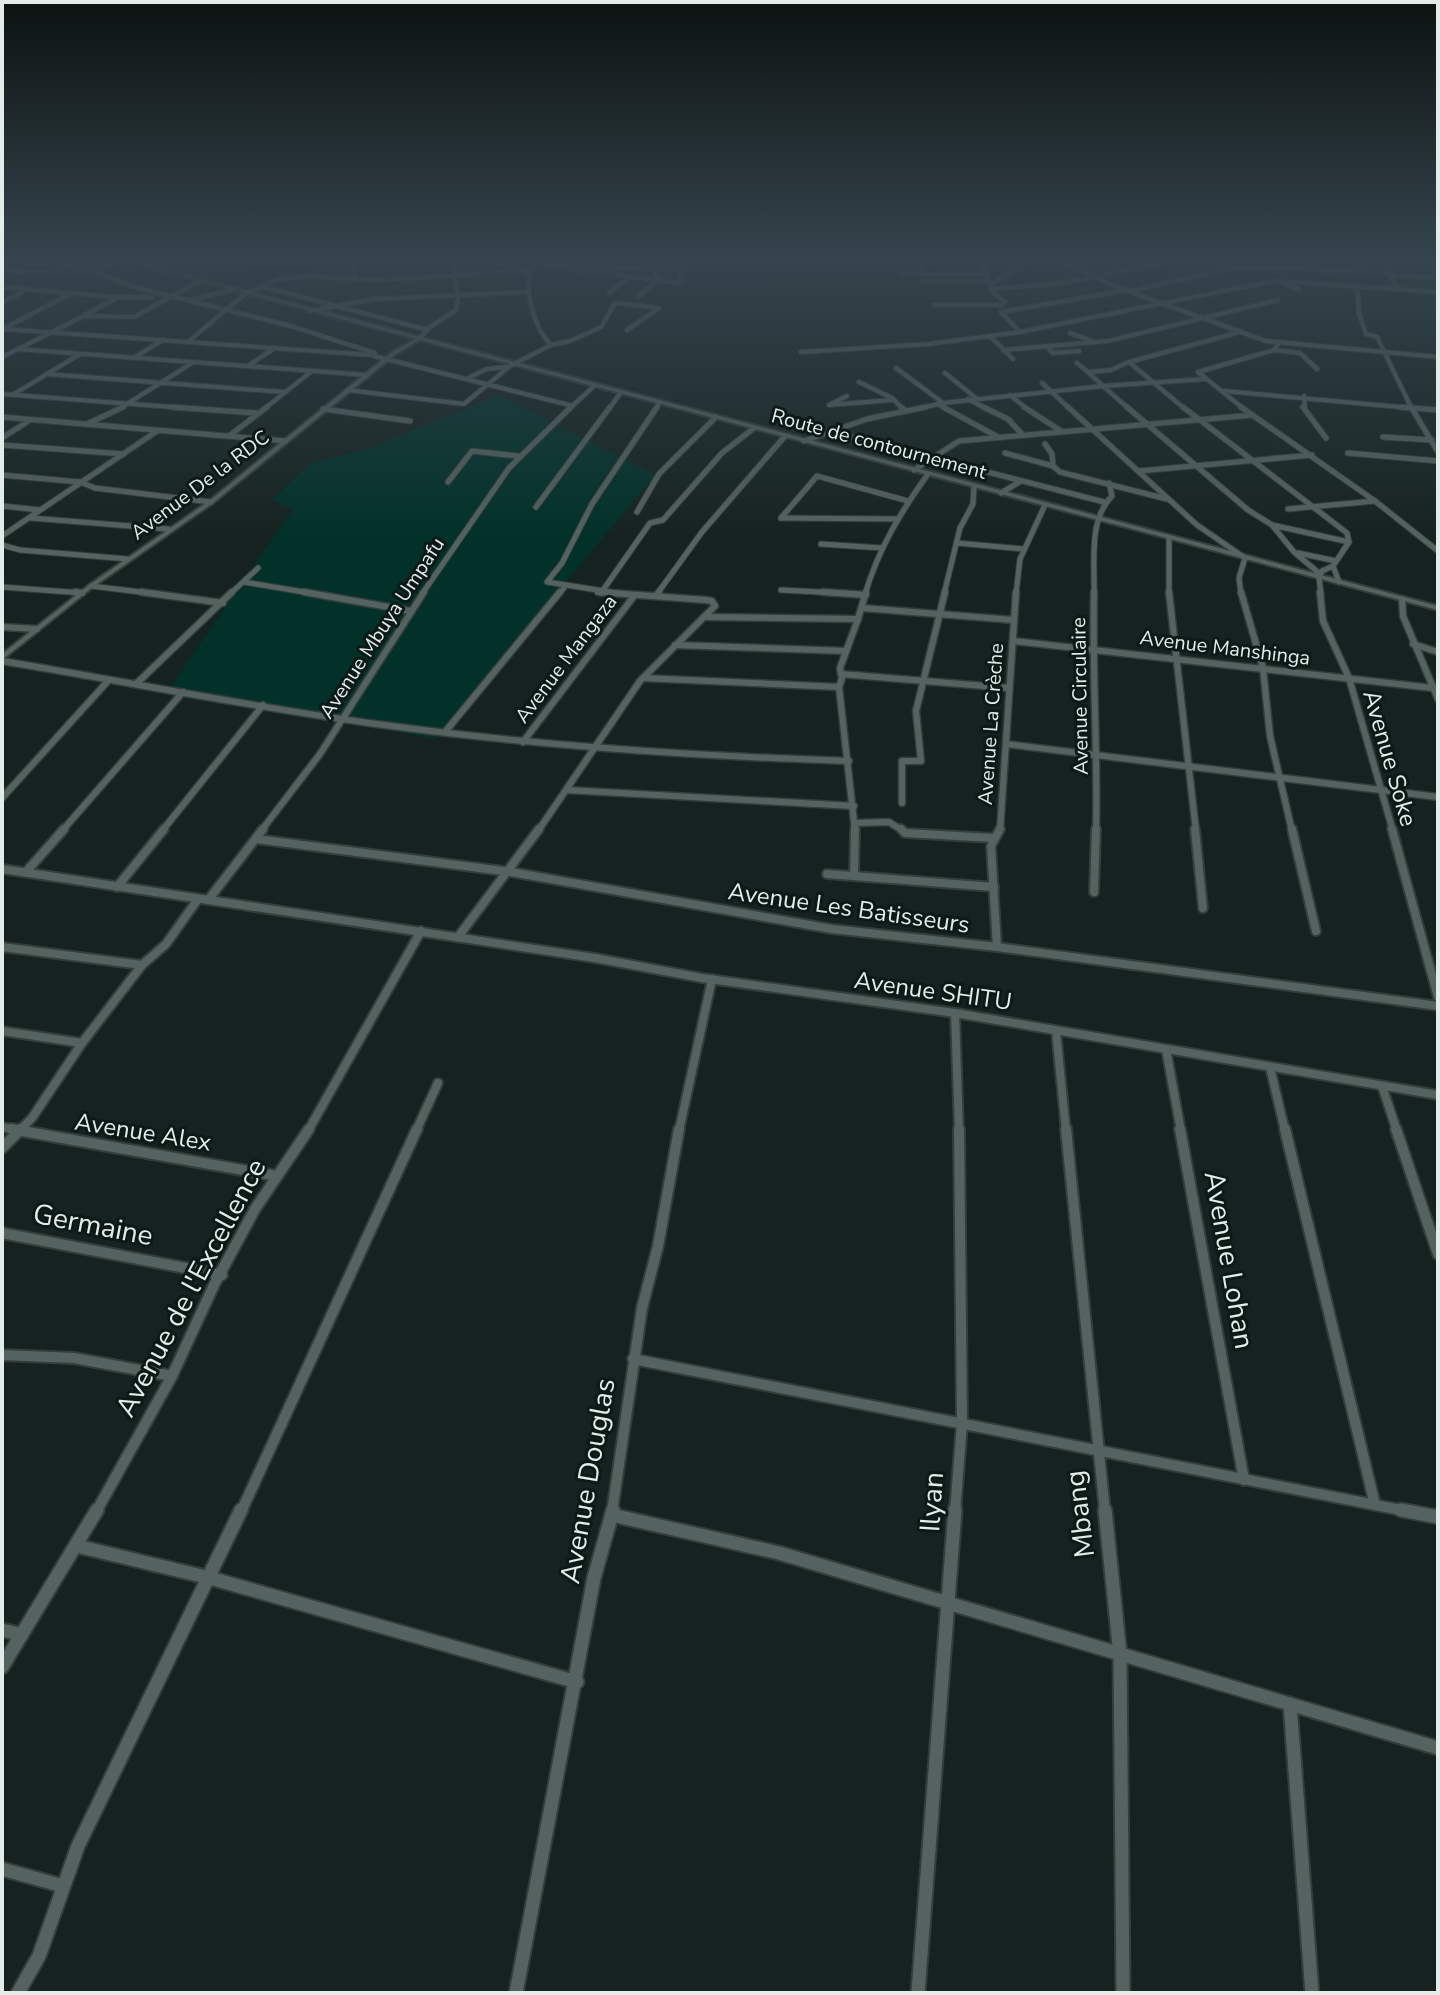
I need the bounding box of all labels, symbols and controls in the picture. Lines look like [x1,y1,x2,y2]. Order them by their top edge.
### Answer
street label: Route de contournement [768,402,991,486]
street label: Avenue De la RDC [125,424,275,546]
street label: Avenue Mbuya Umpafu [313,532,451,724]
street label: Avenue Mangaza [509,589,623,729]
street label: Avenue Circulaire [1065,617,1095,775]
street label: Avenue Manshinga [1138,624,1312,672]
street label: Avenue La Crèche [972,642,1010,806]
street label: Avenue Soke [1355,686,1425,830]
street label: Avenue Les Batisseurs [726,875,972,941]
street label: Avenue SHITU [852,964,1014,1018]
street label: Avenue Alex [73,1105,214,1159]
street label: Avenue de l'Excellence [107,1152,275,1424]
street label: Avenue Lohan [1195,1168,1263,1352]
street label: Germaine [30,1195,156,1255]
street label: Avenue Douglas [551,1376,625,1586]
street label: Mbang [1056,1468,1104,1560]
street label: Ilyan [911,1471,953,1533]

